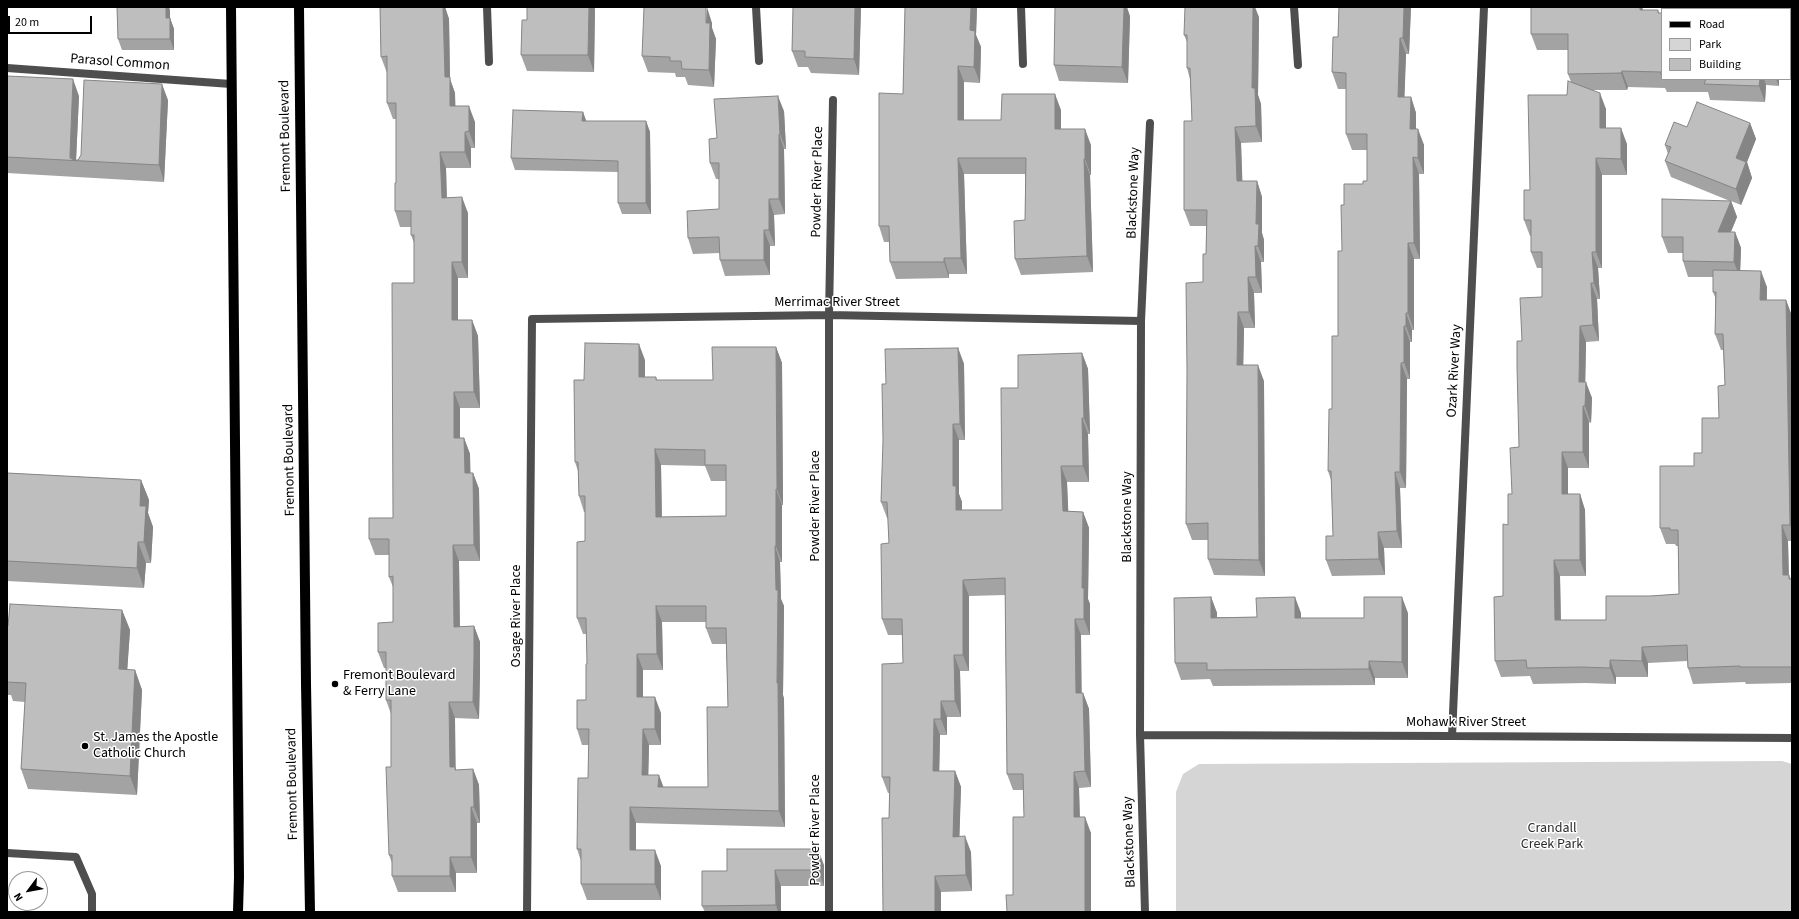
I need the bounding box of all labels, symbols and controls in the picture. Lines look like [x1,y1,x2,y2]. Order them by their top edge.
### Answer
scale bar [10,8,94,34]
legend [1661,8,1791,80]
text: 20 m [15,14,39,31]
text: Road [1699,16,1725,33]
text: Park [1699,36,1721,53]
street label: Parasol Common [70,51,170,75]
text: Building [1699,56,1741,73]
street label: Fremont Boulevard [277,80,295,192]
street label: Powder River Place [809,126,827,238]
street label: Blackstone Way [1124,147,1144,239]
street label: Merrimac River Street [774,295,900,311]
street label: Ozark River Way [1444,324,1466,418]
street label: Fremont Boulevard [281,404,299,516]
street label: Powder River Place [808,450,824,562]
street label: Blackstone Way [1120,471,1136,563]
street label: Osage River Place [509,565,525,667]
place label: Fremont Boulevard & Ferry Lane [343,668,456,700]
marker: Fremont Boulevard & Ferry Lane [330,679,340,689]
street label: Mohawk River Street [1406,715,1526,731]
street label: Fremont Boulevard [284,728,302,840]
place label: St. James the Apostle Catholic Church [93,730,218,762]
marker: St. James the Apostle Catholic Church [80,741,90,751]
street label: Powder River Place [808,774,824,886]
street label: Blackstone Way [1120,796,1140,888]
park label: Crandall Creek Park [1521,821,1583,854]
north arrow [8,871,48,911]
text: N [10,890,27,904]

